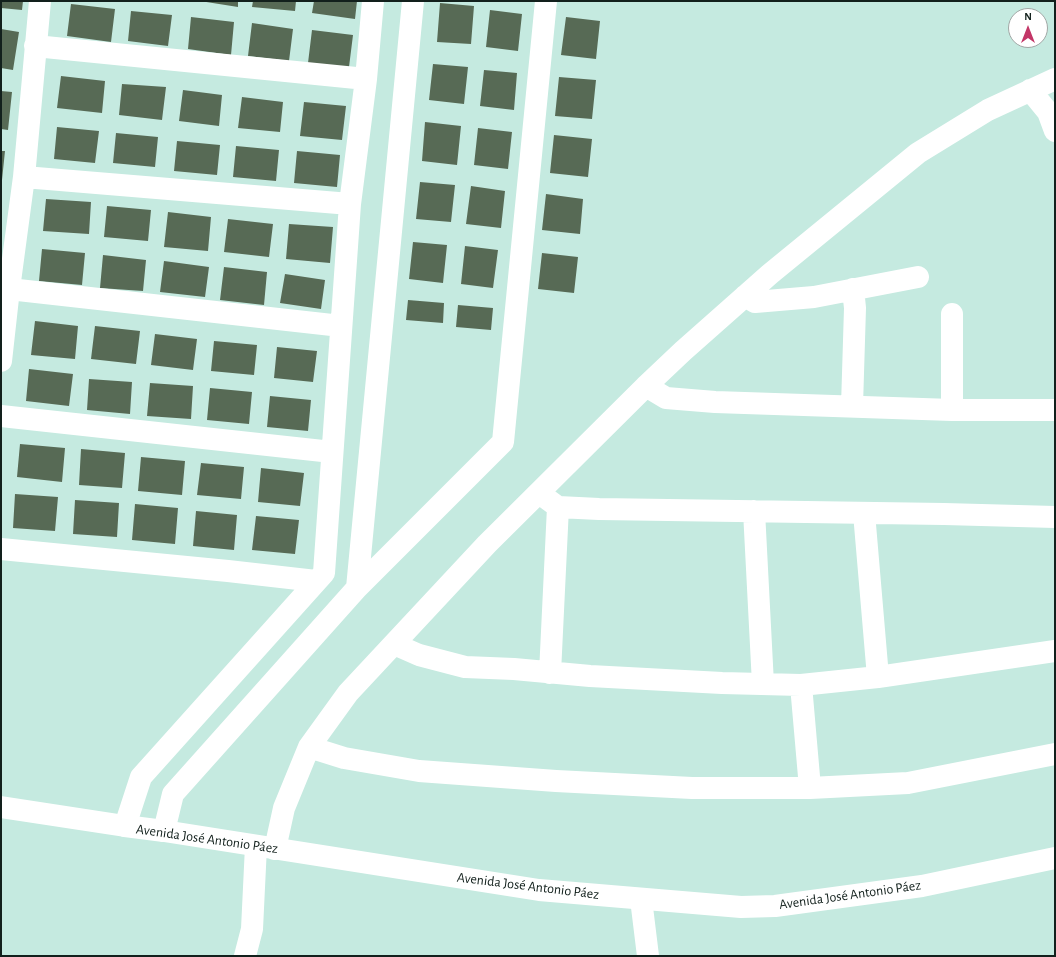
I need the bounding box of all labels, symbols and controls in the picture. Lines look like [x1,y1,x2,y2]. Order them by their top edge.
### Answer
north arrow [1008,8,1048,48]
text: N [1024,11,1032,22]
street label: Avenida José Antonio Páez [135,821,279,857]
street label: Avenida José Antonio Páez [456,869,600,903]
street label: Avenida José Antonio Páez [778,877,922,913]

